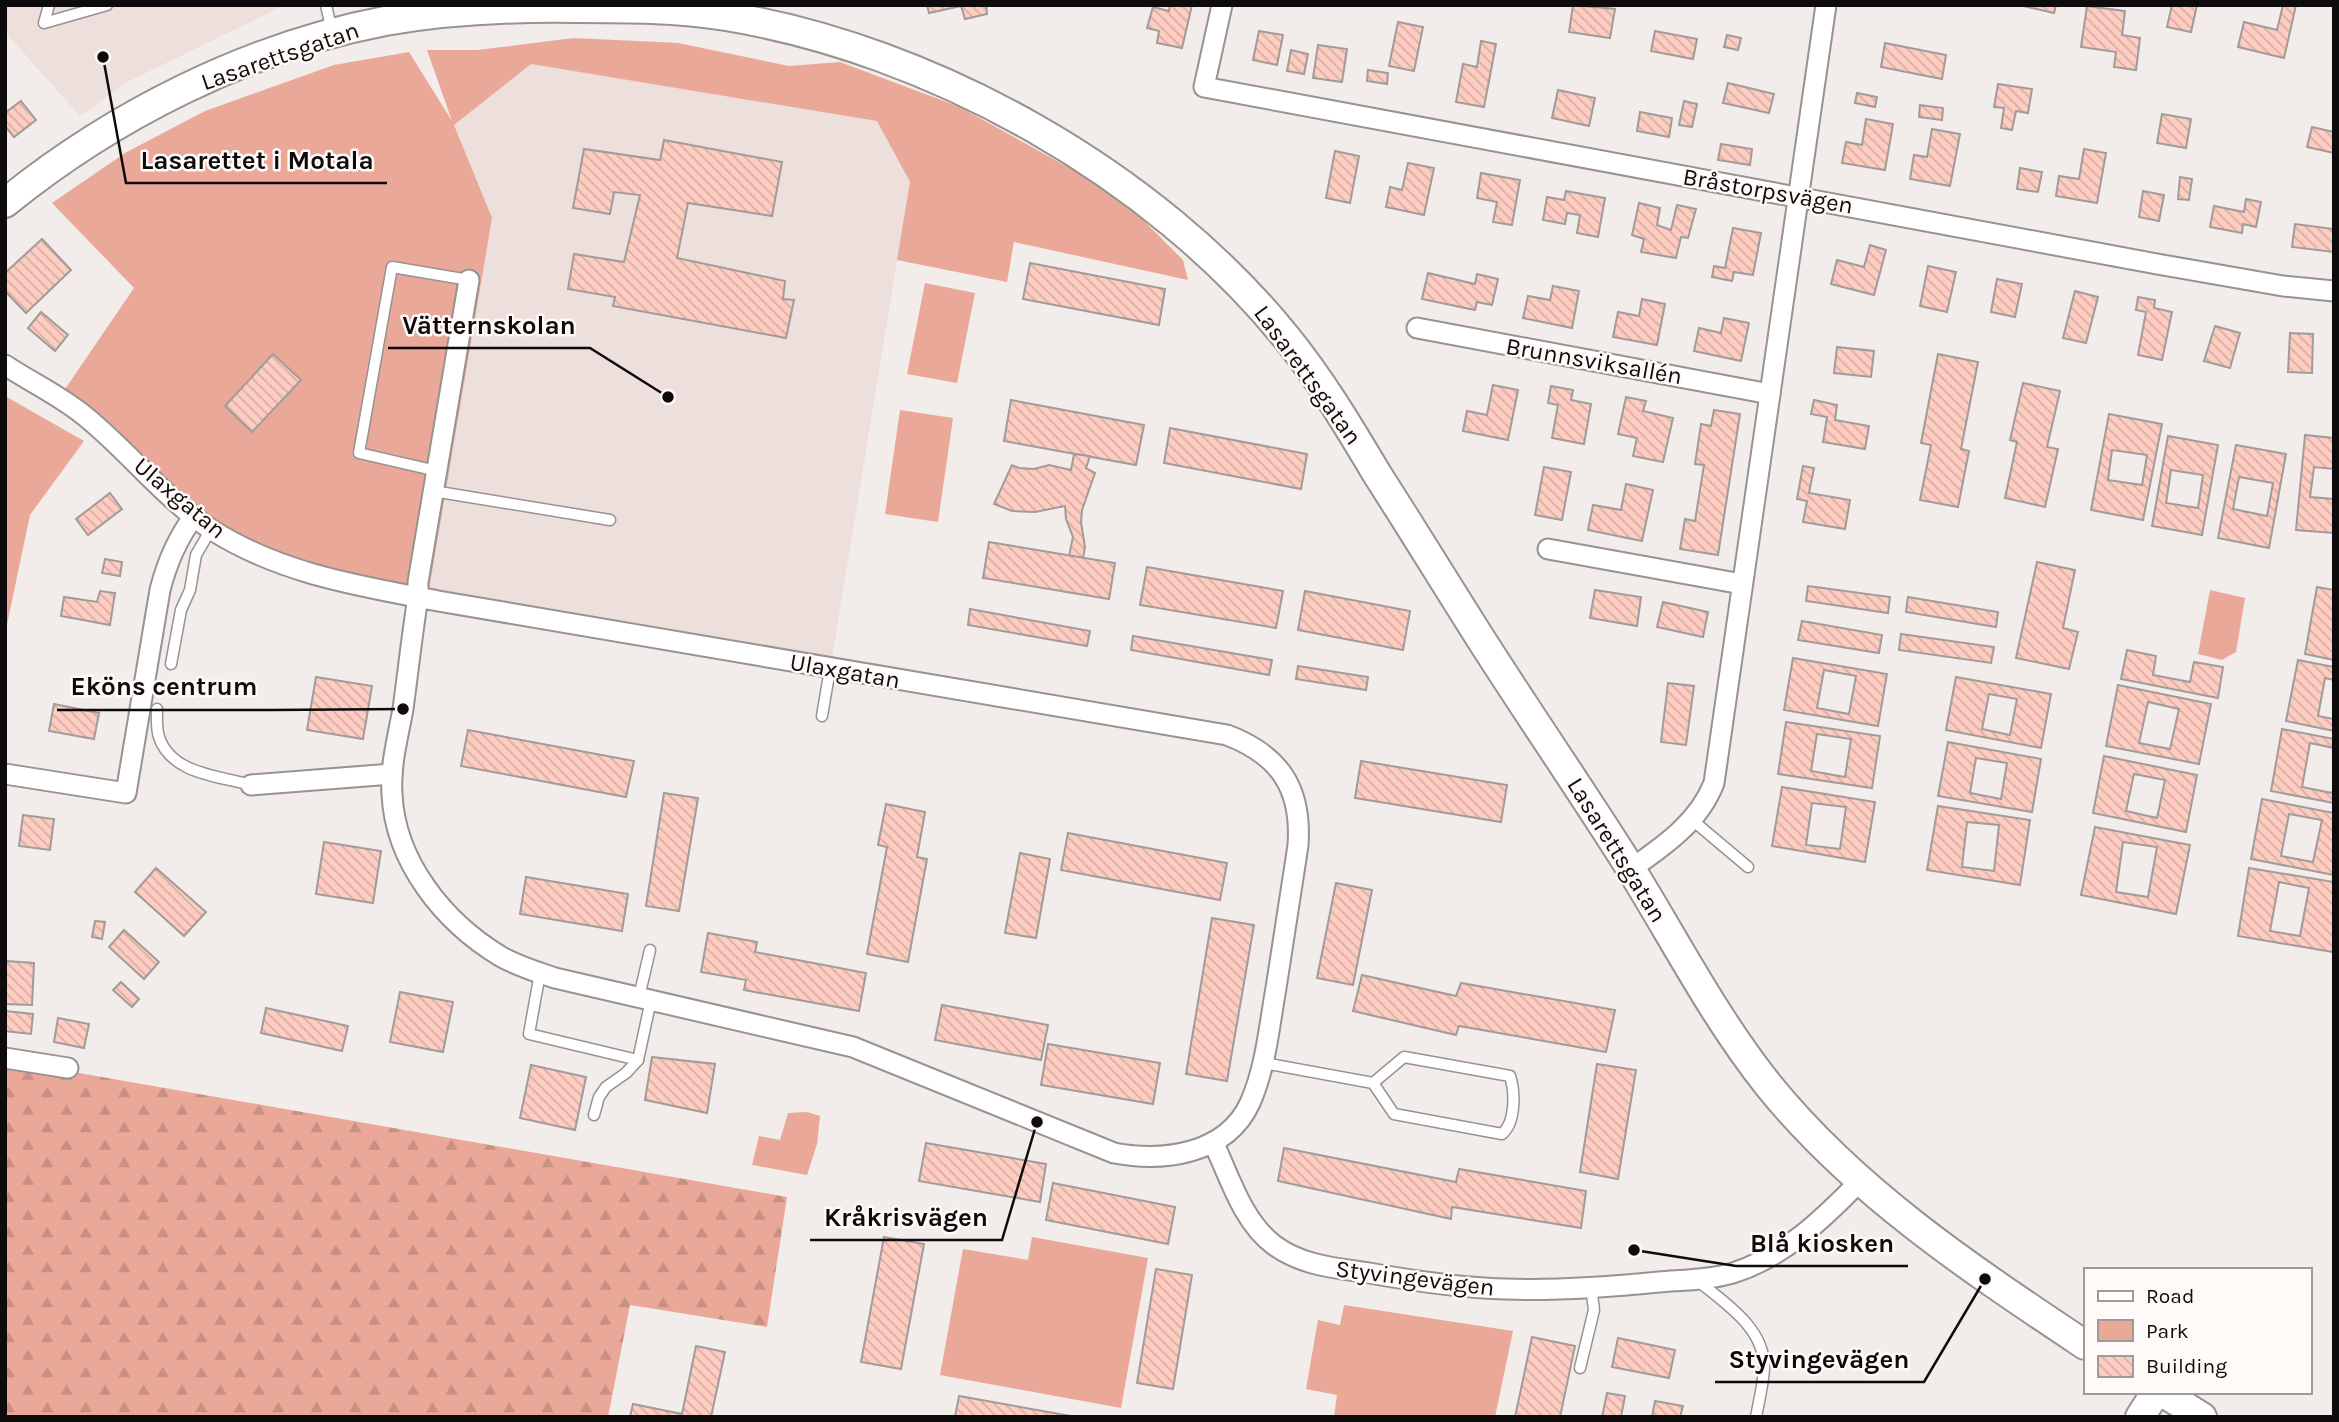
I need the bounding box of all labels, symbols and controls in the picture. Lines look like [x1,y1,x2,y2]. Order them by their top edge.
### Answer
street label: Lasarettsgatan [197,16,363,96]
callout: Lasarettet i Motala [126,136,387,183]
text: Lasarettet i Motala [140,145,374,176]
street label: Bråstorpsvägen [1681,162,1855,220]
street label: Lasarettsgatan [1248,300,1368,450]
callout: Vätternskolan [388,301,590,348]
text: Vätternskolan [402,310,576,341]
street label: Brunnsviksallén [1504,332,1684,390]
street label: Ulaxgatan [128,451,232,545]
street label: Ulaxgatan [788,648,902,694]
callout: Eköns centrum [57,663,272,710]
text: Eköns centrum [70,671,258,702]
street label: Lasarettsgatan [1561,772,1673,928]
callout: Kråkrisvägen [810,1193,1002,1240]
text: Kråkrisvägen [824,1202,988,1233]
callout: Blå kiosken [1736,1219,1908,1266]
text: Blå kiosken [1750,1228,1894,1259]
street label: Styvingevägen [1334,1254,1496,1302]
legend [2084,1268,2311,1394]
text: Road [2146,1284,2194,1308]
text: Park [2146,1319,2189,1343]
callout: Styvingevägen [1715,1335,1924,1382]
text: Styvingevägen [1729,1344,1909,1375]
text: Building [2146,1354,2227,1378]

